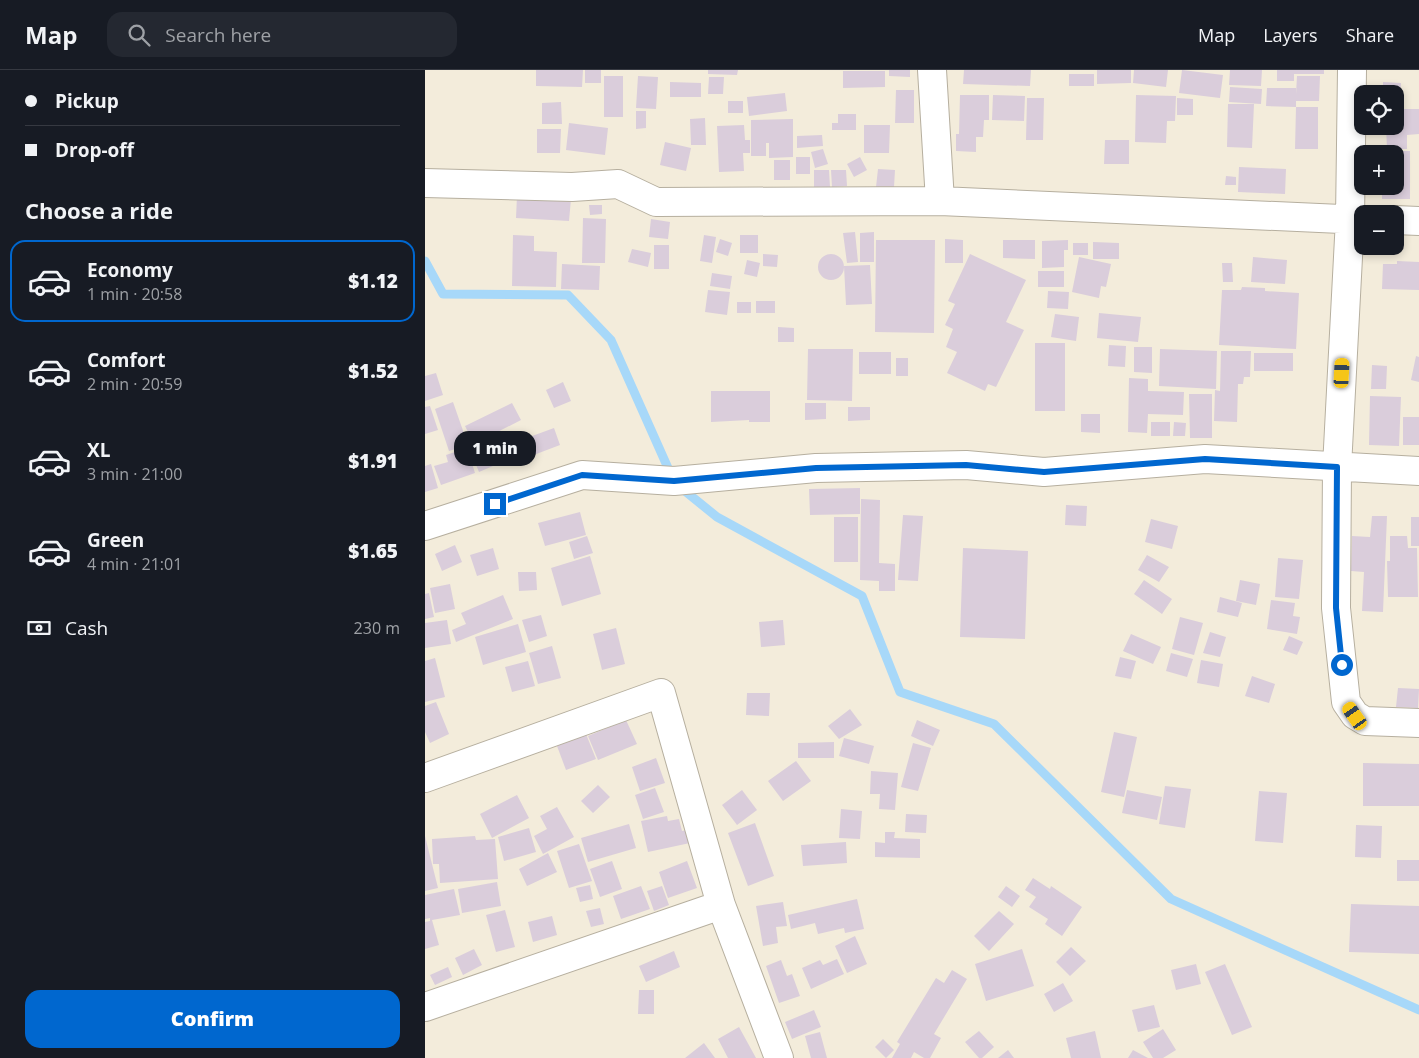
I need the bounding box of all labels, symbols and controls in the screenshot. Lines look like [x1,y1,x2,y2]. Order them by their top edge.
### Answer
search box [107,12,457,57]
text: Map [25,18,77,51]
icon: search [125,21,153,49]
text: Search here [165,22,271,48]
text: Map [1198,23,1235,47]
text: Layers [1263,23,1318,47]
text: Share [1346,23,1394,47]
map controls [1354,85,1404,255]
button: locate [1354,85,1404,135]
text: Pickup [55,88,119,114]
text: Drop-off [55,137,134,163]
button: + [1354,145,1404,195]
text: Choose a ride [25,195,173,225]
button: − [1354,205,1404,255]
text: Economy [87,257,173,283]
icon: car [27,259,72,304]
text: $1.12 [348,268,398,294]
text: 1 min · 20:58 [87,283,182,305]
text: Comfort [87,347,166,373]
icon: car [27,349,72,394]
text: $1.52 [348,358,398,384]
car [1333,358,1350,388]
text: 2 min · 20:59 [87,373,182,395]
callout: 1 min [454,432,536,466]
text: XL [87,437,110,463]
text: 1 min [472,437,518,459]
icon: car [27,439,72,484]
text: $1.91 [348,448,398,474]
text: 3 min · 21:00 [87,463,182,485]
route end [484,493,506,515]
text: Green [87,527,144,553]
icon: car [27,529,72,574]
text: $1.65 [348,538,398,564]
text: 4 min · 21:01 [87,553,182,575]
icon: cash [25,614,53,642]
text: Cash [65,615,108,641]
text: 230 m [354,617,400,639]
route start [1331,654,1353,676]
car [1340,699,1369,733]
button: Confirm [25,990,400,1048]

